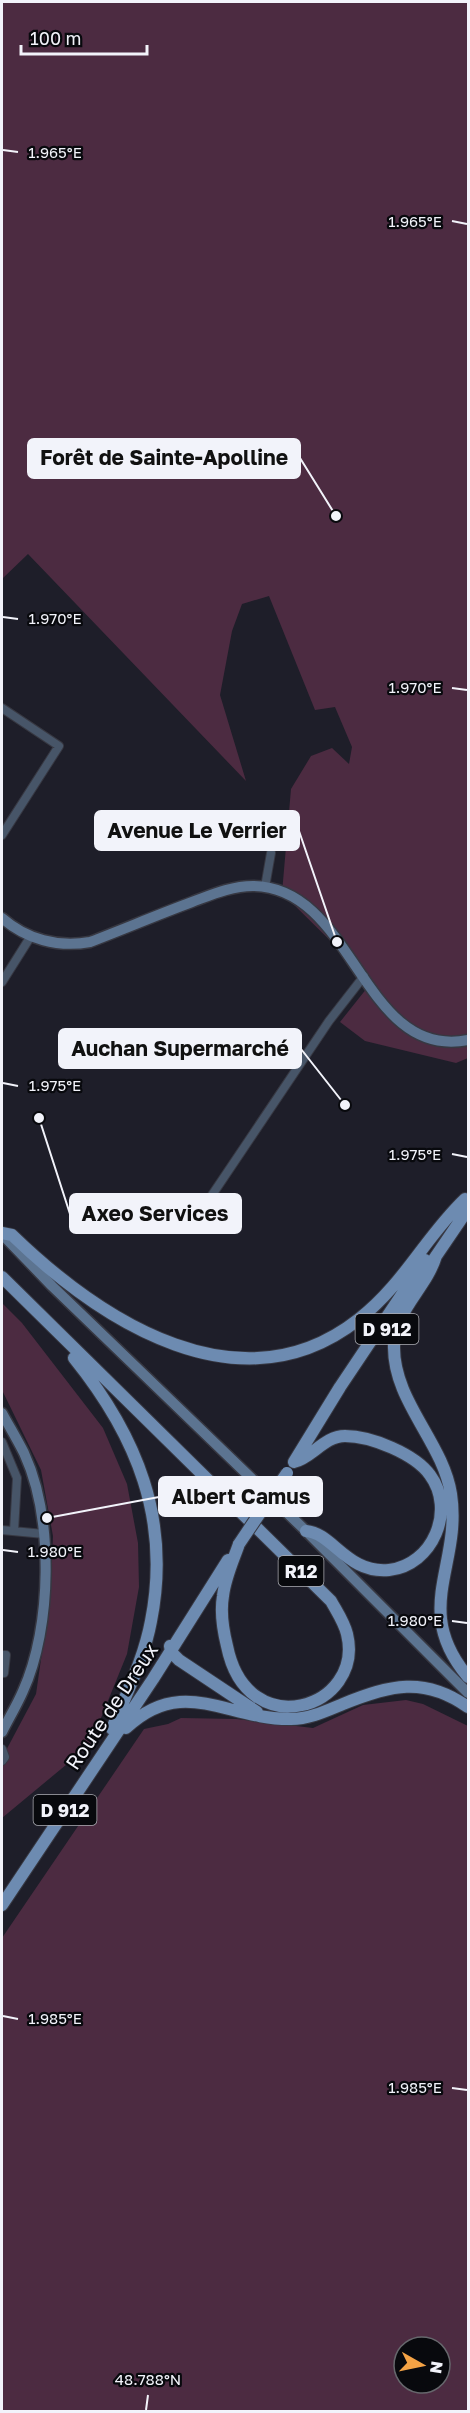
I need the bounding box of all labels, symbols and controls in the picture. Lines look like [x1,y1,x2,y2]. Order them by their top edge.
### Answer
scale bar [21,18,147,56]
text: 100 m [30,27,81,49]
text: 1.965°E [28,143,82,161]
text: 1.965°E [388,212,442,230]
callout: Forêt de Sainte-Apolline [28,439,300,478]
text: Forêt de Sainte-Apolline [40,444,288,470]
text: 1.970°E [28,609,82,627]
text: 1.970°E [388,678,442,696]
callout: Avenue Le Verrier [95,811,299,850]
text: Avenue Le Verrier [107,817,287,843]
callout: Auchan Supermarché [59,1029,301,1068]
text: Auchan Supermarché [71,1035,289,1061]
text: 1.975°E [29,1076,81,1094]
text: 1.975°E [389,1145,441,1163]
callout: Axeo Services [70,1194,241,1233]
text: Axeo Services [81,1200,229,1226]
road number: D 912 [356,1314,418,1344]
callout: Albert Camus [159,1477,322,1516]
text: Albert Camus [171,1483,311,1509]
text: 1.980°E [28,1542,82,1560]
road number: R12 [278,1556,324,1586]
text: 1.980°E [388,1611,442,1629]
street label: Route de Dreux [60,1638,162,1774]
road number: D 912 [34,1795,97,1825]
text: 1.985°E [28,2009,82,2027]
text: 1.985°E [388,2078,442,2096]
north arrow [392,2335,452,2395]
text: N [426,2360,448,2375]
text: 48.788°N [115,2370,181,2388]

